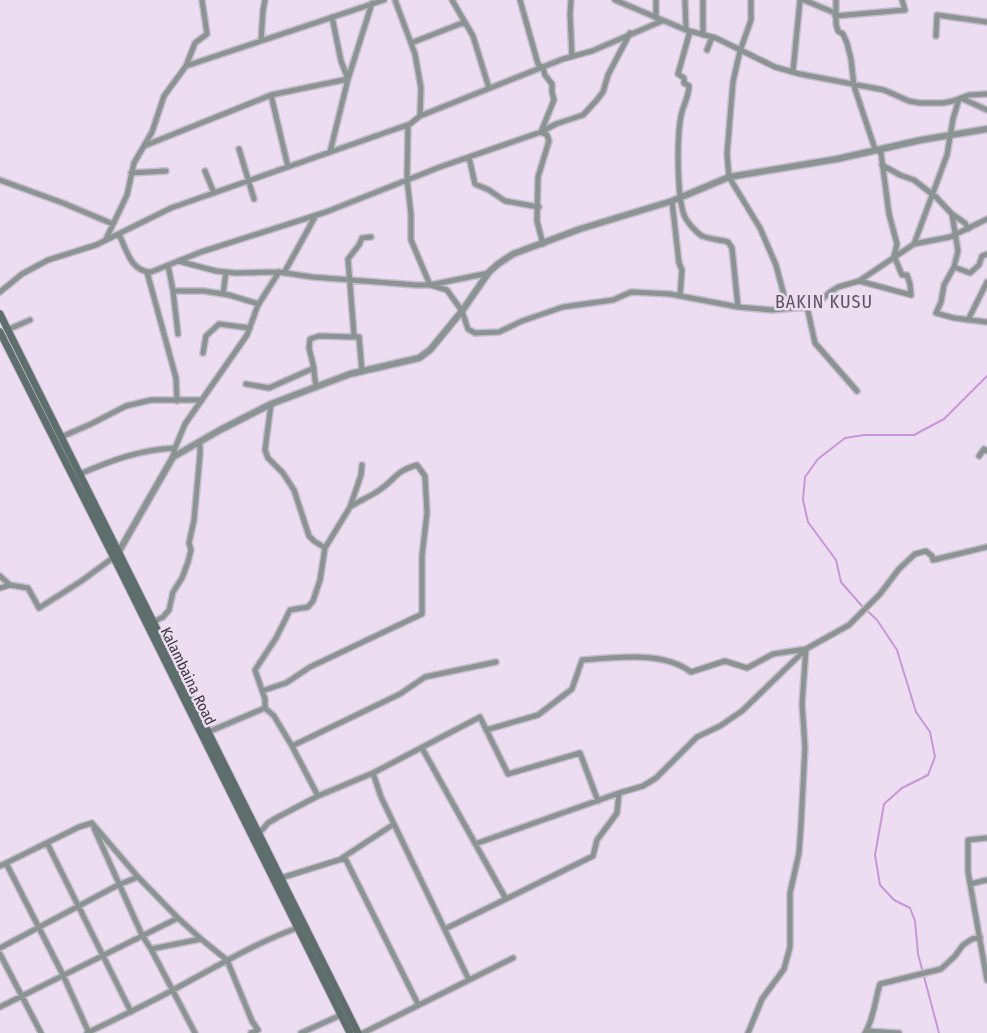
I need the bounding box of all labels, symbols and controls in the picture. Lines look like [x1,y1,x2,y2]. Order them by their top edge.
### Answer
district label: BAKIN KUSU [775,291,873,313]
street label: Kalambaina Road [157,624,219,728]

